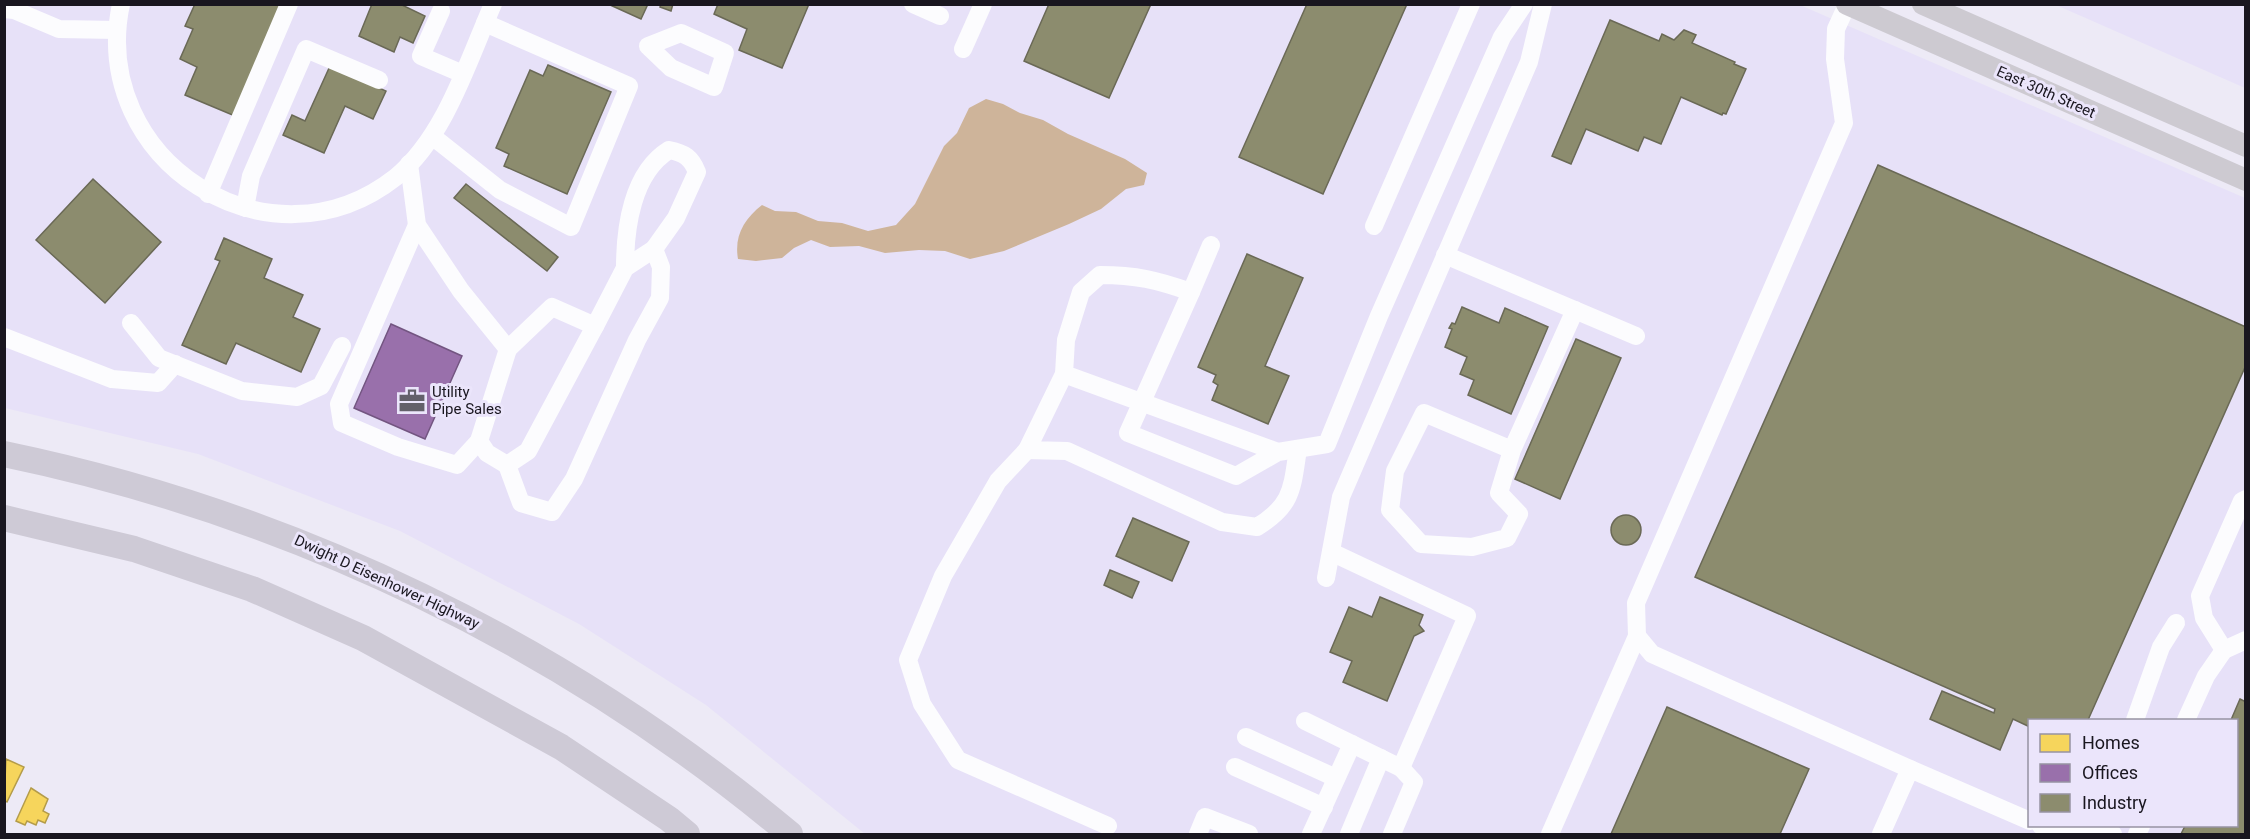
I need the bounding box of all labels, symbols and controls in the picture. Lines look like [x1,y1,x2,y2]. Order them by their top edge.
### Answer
street label: East 30th Street [1994,62,2098,122]
place label: Utility Pipe Sales [432,383,502,418]
office icon: Utility Pipe Sales [397,386,427,416]
street label: Dwight D Eisenhower Highway [292,531,482,633]
legend [2028,719,2238,827]
text: Homes [2082,732,2140,753]
text: Offices [2082,762,2138,783]
text: Industry [2082,792,2147,813]

